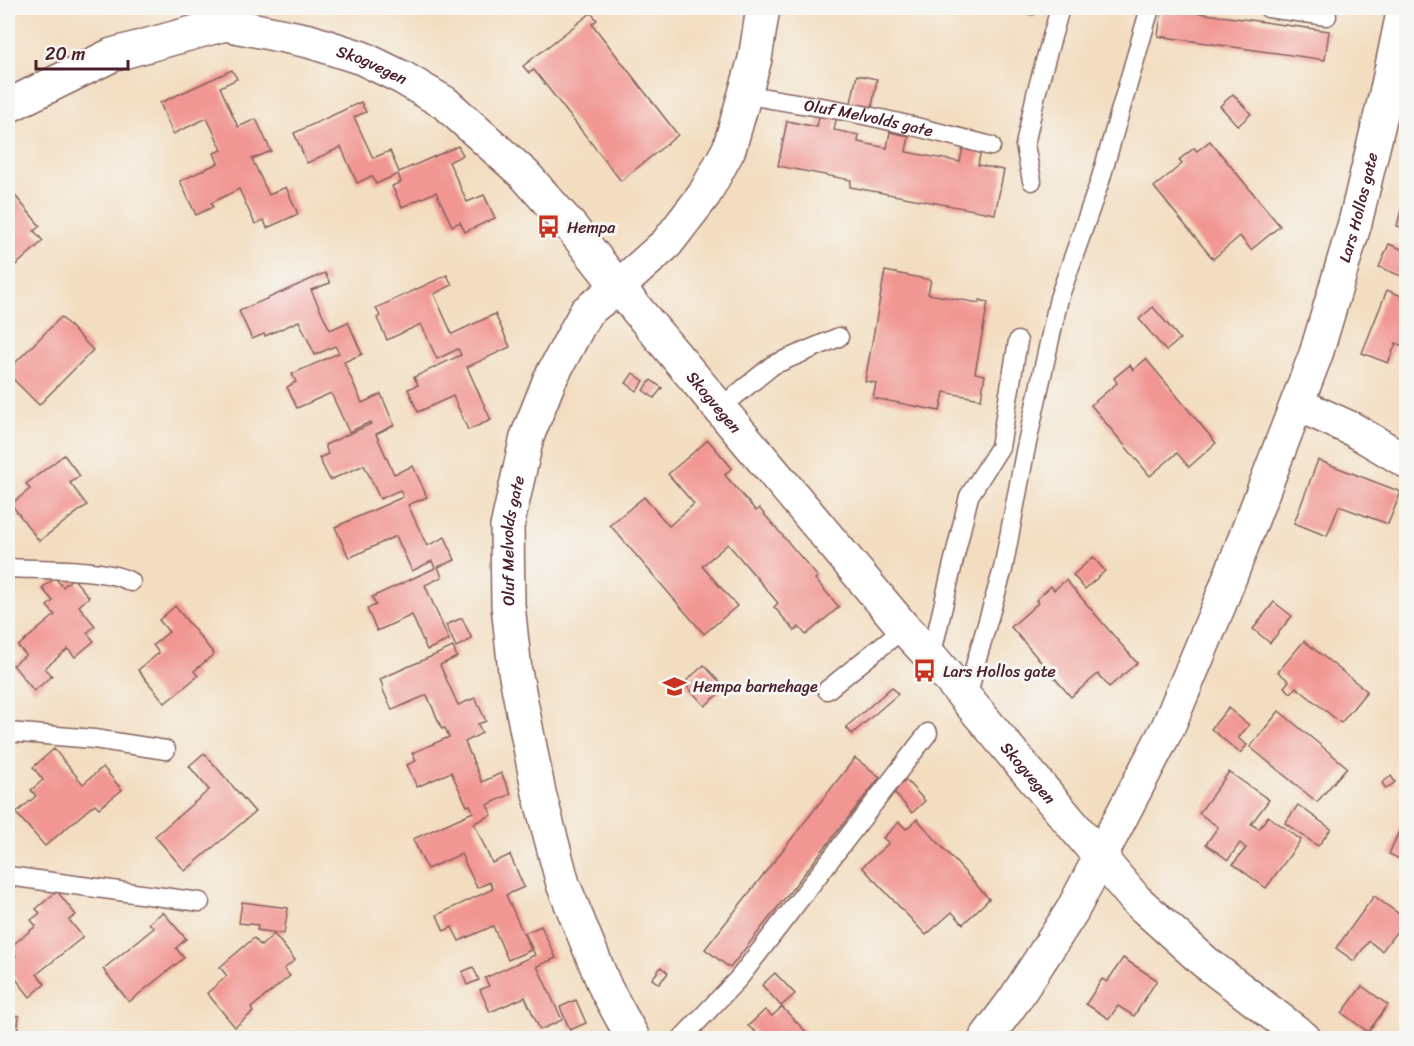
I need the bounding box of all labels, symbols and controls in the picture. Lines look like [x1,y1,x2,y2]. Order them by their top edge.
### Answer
scale bar [36,33,128,71]
street label: Skogvegen [333,36,413,93]
text: 20 m [45,38,85,70]
street label: Oluf Melvolds gate [802,90,936,145]
street label: Lars Hollos gate [1330,149,1386,266]
place label: Hempa [567,213,616,242]
bus stop icon: Hempa [536,214,562,240]
street label: Skogvegen [679,364,750,440]
street label: Oluf Melvolds gate [492,473,533,606]
place label: Lars Hollos gate [943,657,1056,686]
bus stop icon: Lars Hollos gate [912,658,938,684]
place label: Hempa barnehage [693,672,818,701]
school or university icon: Hempa barnehage [662,673,688,699]
street label: Skogvegen [993,735,1064,811]

